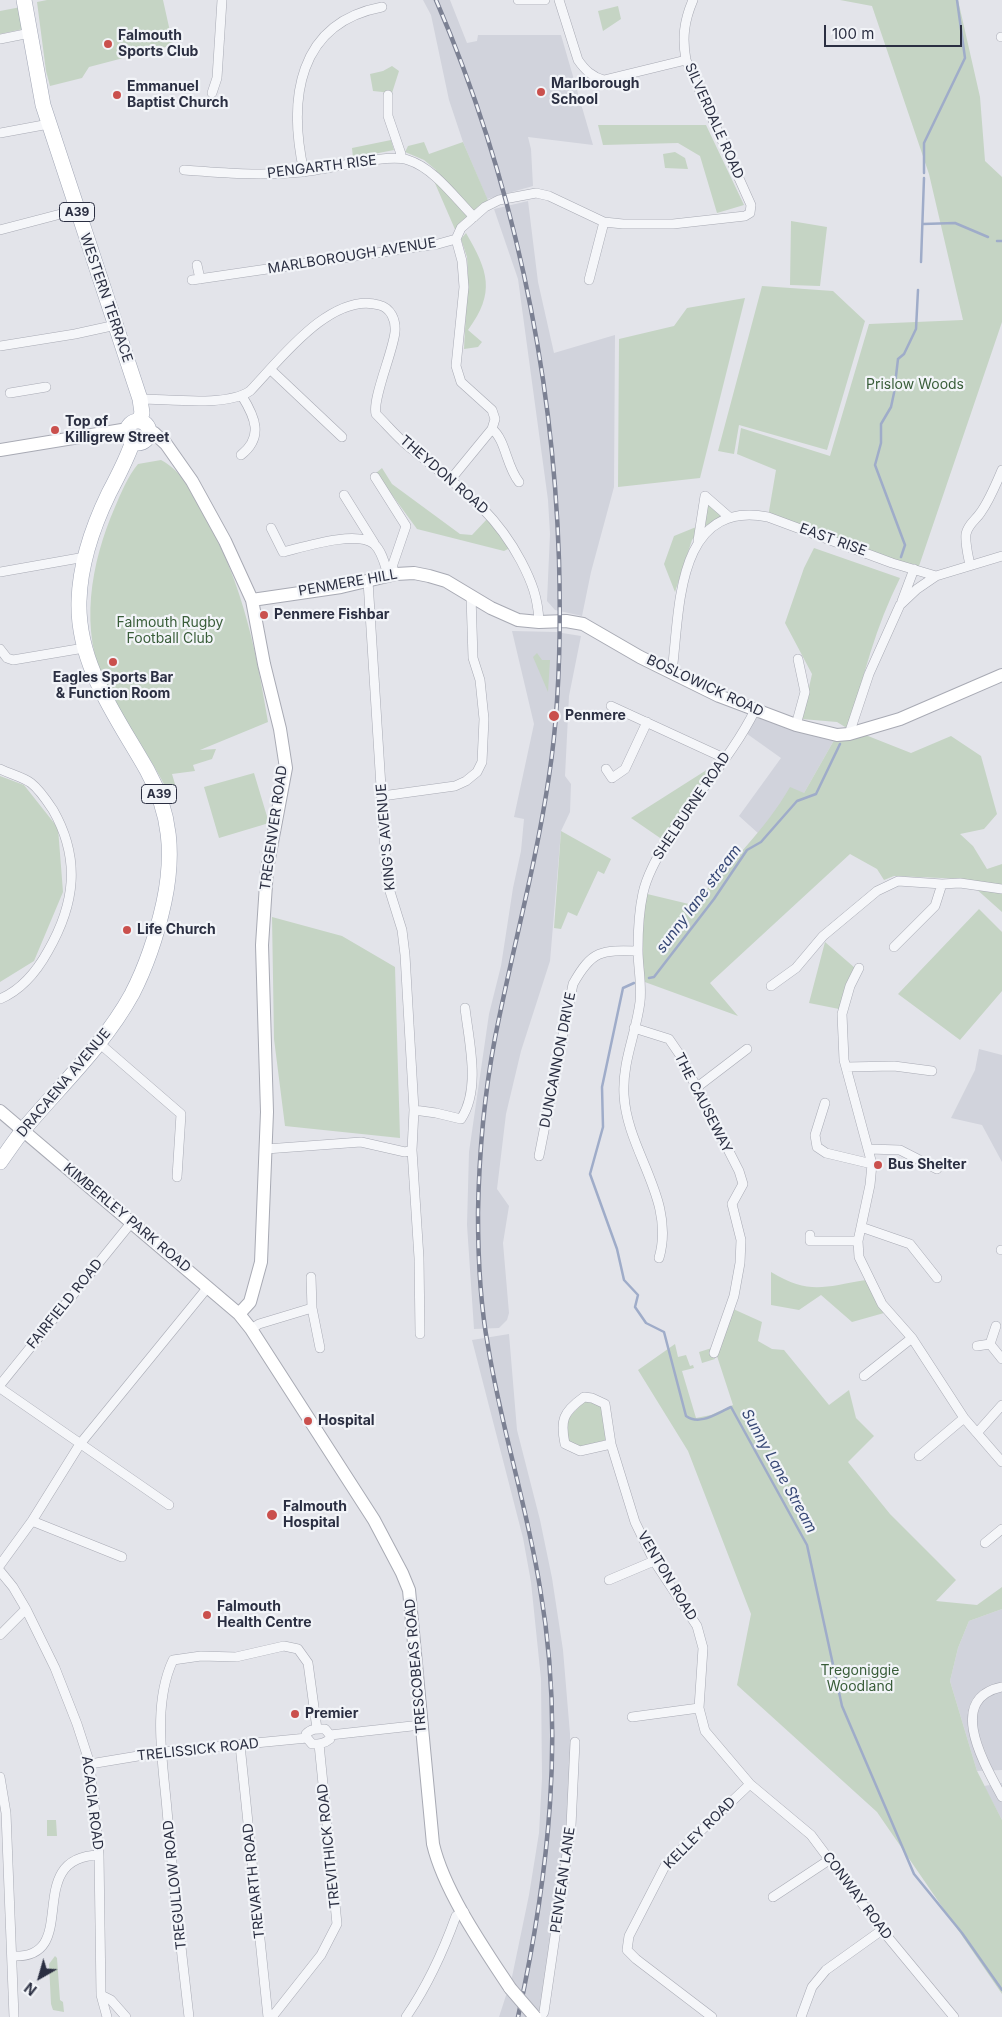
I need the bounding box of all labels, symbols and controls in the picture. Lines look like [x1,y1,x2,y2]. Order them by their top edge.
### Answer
scale bar [827,15,964,47]
text: 100 m [832,24,874,43]
place label: Falmouth Sports Club [118,28,198,60]
marker: Falmouth Sports Club [102,38,114,50]
street label: SILVERDALE ROAD [681,60,747,182]
place label: Marlborough School [551,76,640,108]
place label: Emmanuel Baptist Church [127,79,229,111]
marker: Marlborough School [535,86,547,98]
marker: Emmanuel Baptist Church [111,89,123,101]
street label: PENGARTH RISE [266,152,378,182]
road number: A39 [60,202,94,222]
street label: WESTERN TERRACE [76,231,136,365]
street label: MARLBOROUGH AVENUE [267,234,437,278]
park label: Prislow Woods [866,377,964,393]
place label: Top of Killigrew Street [65,414,169,447]
marker: Top of Killigrew Street [49,424,61,436]
street label: THEYDON ROAD [396,432,492,518]
street label: EAST RISE [797,520,869,560]
street label: PENMERE HILL [297,566,399,600]
place label: Penmere Fishbar [274,607,389,623]
marker: Penmere Fishbar [258,609,270,621]
park label: Falmouth Rugby Football Club [117,615,223,648]
street label: BOSLOWICK ROAD [644,652,766,720]
marker: Eagles Sports Bar & Function Room [107,656,119,668]
place label: Eagles Sports Bar & Function Room [53,670,173,702]
place label: Penmere [565,708,626,724]
marker: Penmere [547,709,561,723]
street label: SHELBURNE ROAD [650,749,734,863]
street label: TREGENVER ROAD [257,764,291,892]
street label: KING'S AVENUE [373,783,399,891]
road number: A39 [142,784,176,804]
water label: sunny lane stream [652,841,746,957]
place label: Life Church [137,922,216,938]
marker: Life Church [121,924,133,936]
street label: DUNCANNON DRIVE [537,991,579,1129]
street label: DRACAENA AVENUE [14,1025,114,1141]
street label: THE CAUSEWAY [671,1050,735,1156]
place label: Bus Shelter [888,1157,966,1173]
marker: Bus Shelter [872,1159,884,1171]
street label: KIMBERLEY PARK ROAD [60,1160,194,1276]
street label: FAIRFIELD ROAD [24,1256,106,1352]
water label: Sunny Lane Stream [737,1406,821,1536]
place label: Hospital [318,1413,375,1429]
marker: Hospital [302,1415,314,1427]
place label: Falmouth Hospital [283,1499,347,1531]
marker: Falmouth Hospital [265,1508,279,1522]
street label: VENTON ROAD [634,1528,700,1624]
street label: TRESCOBEAS ROAD [402,1598,430,1734]
place label: Falmouth Health Centre [217,1599,311,1631]
marker: Falmouth Health Centre [201,1609,213,1621]
park label: Tregoniggie Woodland [821,1663,899,1695]
place label: Premier [305,1706,358,1722]
marker: Premier [289,1708,301,1720]
street label: TRELISSICK ROAD [136,1735,260,1765]
street label: ACACIA ROAD [78,1755,106,1851]
street label: TREVITHICK ROAD [314,1783,344,1909]
street label: KELLEY ROAD [661,1794,739,1872]
street label: TREGULLOW ROAD [160,1819,190,1951]
street label: TREVARTH ROAD [240,1822,268,1940]
street label: PENVEAN LANE [547,1826,579,1934]
street label: CONWAY ROAD [819,1849,895,1943]
north arrow [15,1952,65,2002]
text: N [21,1979,40,1999]

